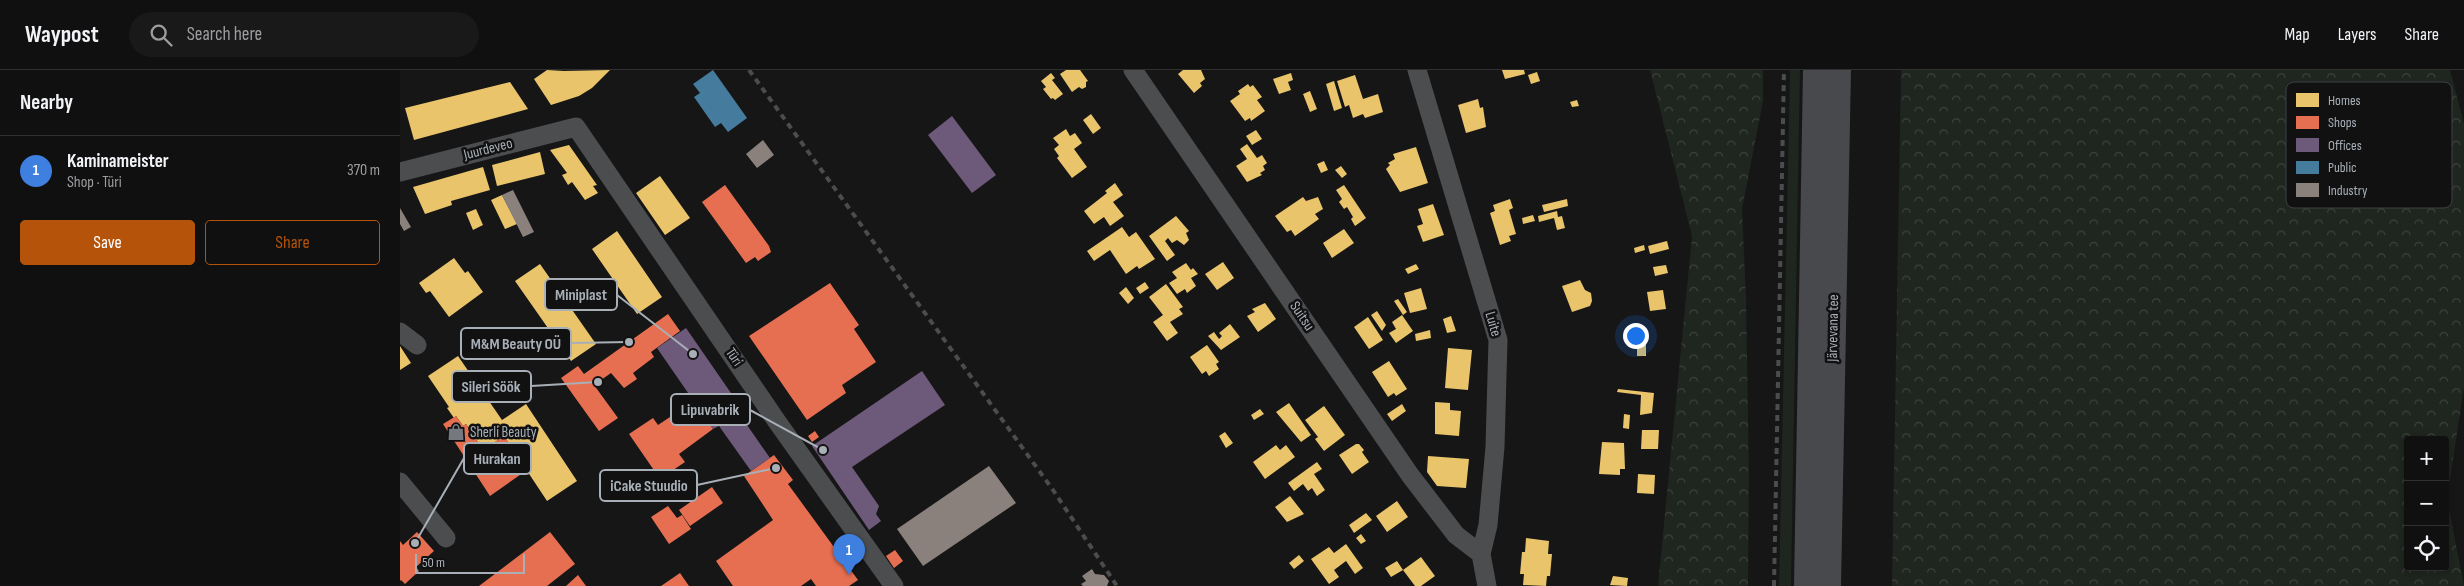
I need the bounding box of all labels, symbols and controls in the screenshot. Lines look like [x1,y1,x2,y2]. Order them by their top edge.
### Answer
search box [129,12,479,57]
text: Waypost [25,20,99,49]
icon: search [147,21,175,49]
text: Search here [187,23,262,46]
text: Map [2285,24,2310,45]
text: Layers [2338,24,2377,45]
text: Share [2405,24,2439,45]
legend [2286,82,2452,208]
text: Nearby [20,90,73,115]
text: Homes [2328,92,2361,109]
text: Shops [2328,114,2357,131]
street label: Juurdeveo [461,134,514,164]
text: Offices [2328,137,2362,154]
text: Kaminameister [67,150,169,173]
text: Public [2328,159,2357,176]
text: 1 [33,161,39,180]
text: 370 m [347,161,380,180]
text: Shop · Türi [67,173,122,192]
text: Industry [2328,182,2368,199]
button: Save [20,220,195,265]
button: Share [205,220,380,265]
callout: Miniplast [545,279,617,310]
text: Miniplast [555,286,607,305]
street label: Järvevana tee [1823,294,1843,363]
street label: Suitsu [1285,298,1319,334]
street label: Luite [1480,309,1506,339]
your location [1623,323,1649,349]
callout: M&M Beauty OÜ [461,328,571,359]
text: M&M Beauty OÜ [471,335,561,354]
street label: Türi [721,344,747,370]
callout: Sileri Söök [452,371,531,402]
text: Sileri Söök [461,378,521,397]
callout: Lipuvabrik [671,394,750,425]
text: Lipuvabrik [681,401,739,420]
shop icon: Sherli Beauty [446,422,466,442]
place label: Sherli Beauty [470,423,537,442]
map controls [2404,436,2449,571]
button: + [2404,436,2449,481]
callout: Hurakan [464,443,531,474]
text: Hurakan [473,450,521,469]
callout: iCake Stuudio [600,470,697,501]
text: iCake Stuudio [610,477,688,496]
button: − [2404,481,2449,526]
button: locate [2404,526,2449,571]
pin: 1 [833,534,865,575]
scale bar [415,551,525,574]
text: 50 m [422,554,445,571]

